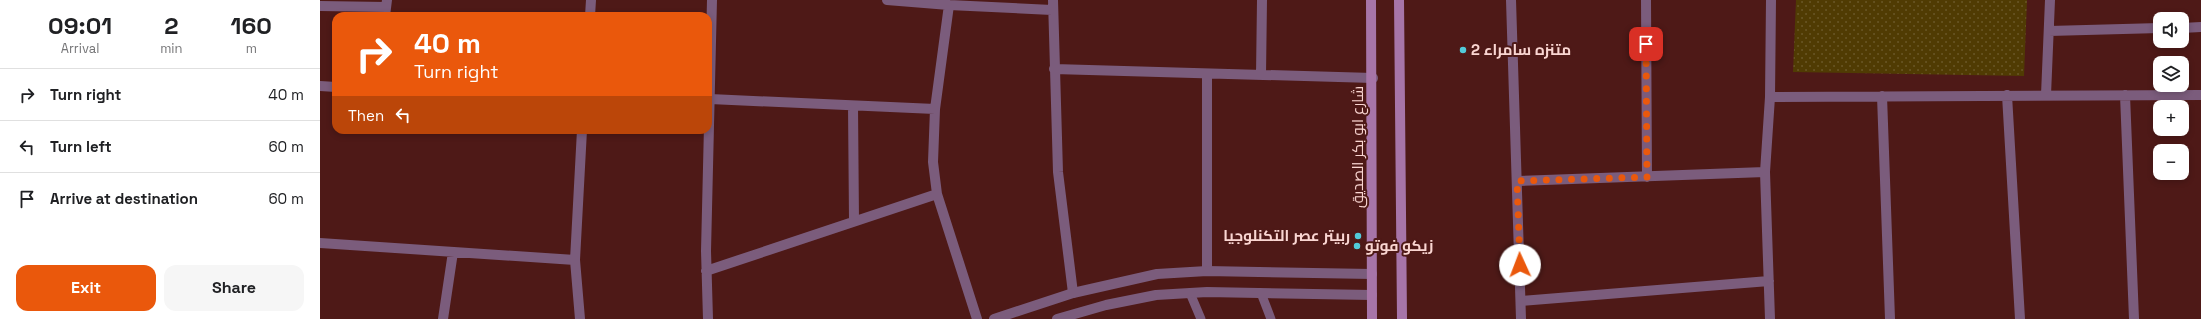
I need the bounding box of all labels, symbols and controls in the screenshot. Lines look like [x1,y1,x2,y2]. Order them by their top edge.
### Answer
text: 09:01 [48,10,112,41]
text: 2 [164,10,178,41]
text: 160 [231,10,272,41]
map controls [2153,12,2189,180]
button: sound [2153,12,2189,48]
text: 40 m [414,25,481,61]
pin [1629,27,1663,61]
icon: right [348,28,400,80]
icon: arrive [1635,33,1657,55]
text: Arrival [61,40,99,57]
text: min [160,40,183,57]
text: m [246,40,257,57]
place label: متنزه سامراء 2 [1471,40,1571,59]
marker: متنزه سامراء 2 [1458,45,1468,55]
button: layers [2153,56,2189,92]
text: Turn right [414,60,498,83]
icon: right [16,84,38,106]
text: Turn right [50,85,121,104]
text: 40 m [268,85,304,104]
street label: شارع ابو بكر الصديق [1348,86,1369,208]
button: + [2153,100,2189,136]
icon: left [392,104,414,126]
text: Then [348,106,384,125]
icon: left [16,136,38,158]
text: Turn left [50,137,112,156]
text: 60 m [268,137,304,156]
button: − [2153,144,2189,180]
icon: arrive [16,188,38,210]
text: Arrive at destination [50,189,198,208]
text: 60 m [268,189,304,208]
place label: ربيتر عصر التكنلوجيا [1223,226,1350,245]
marker: ربيتر عصر التكنلوجيا [1353,231,1363,241]
place label: زيكو فوتو [1365,236,1433,255]
marker: زيكو فوتو [1352,241,1362,251]
position arrow [1499,244,1541,286]
button: Exit [16,265,156,311]
button: Share [164,265,304,311]

